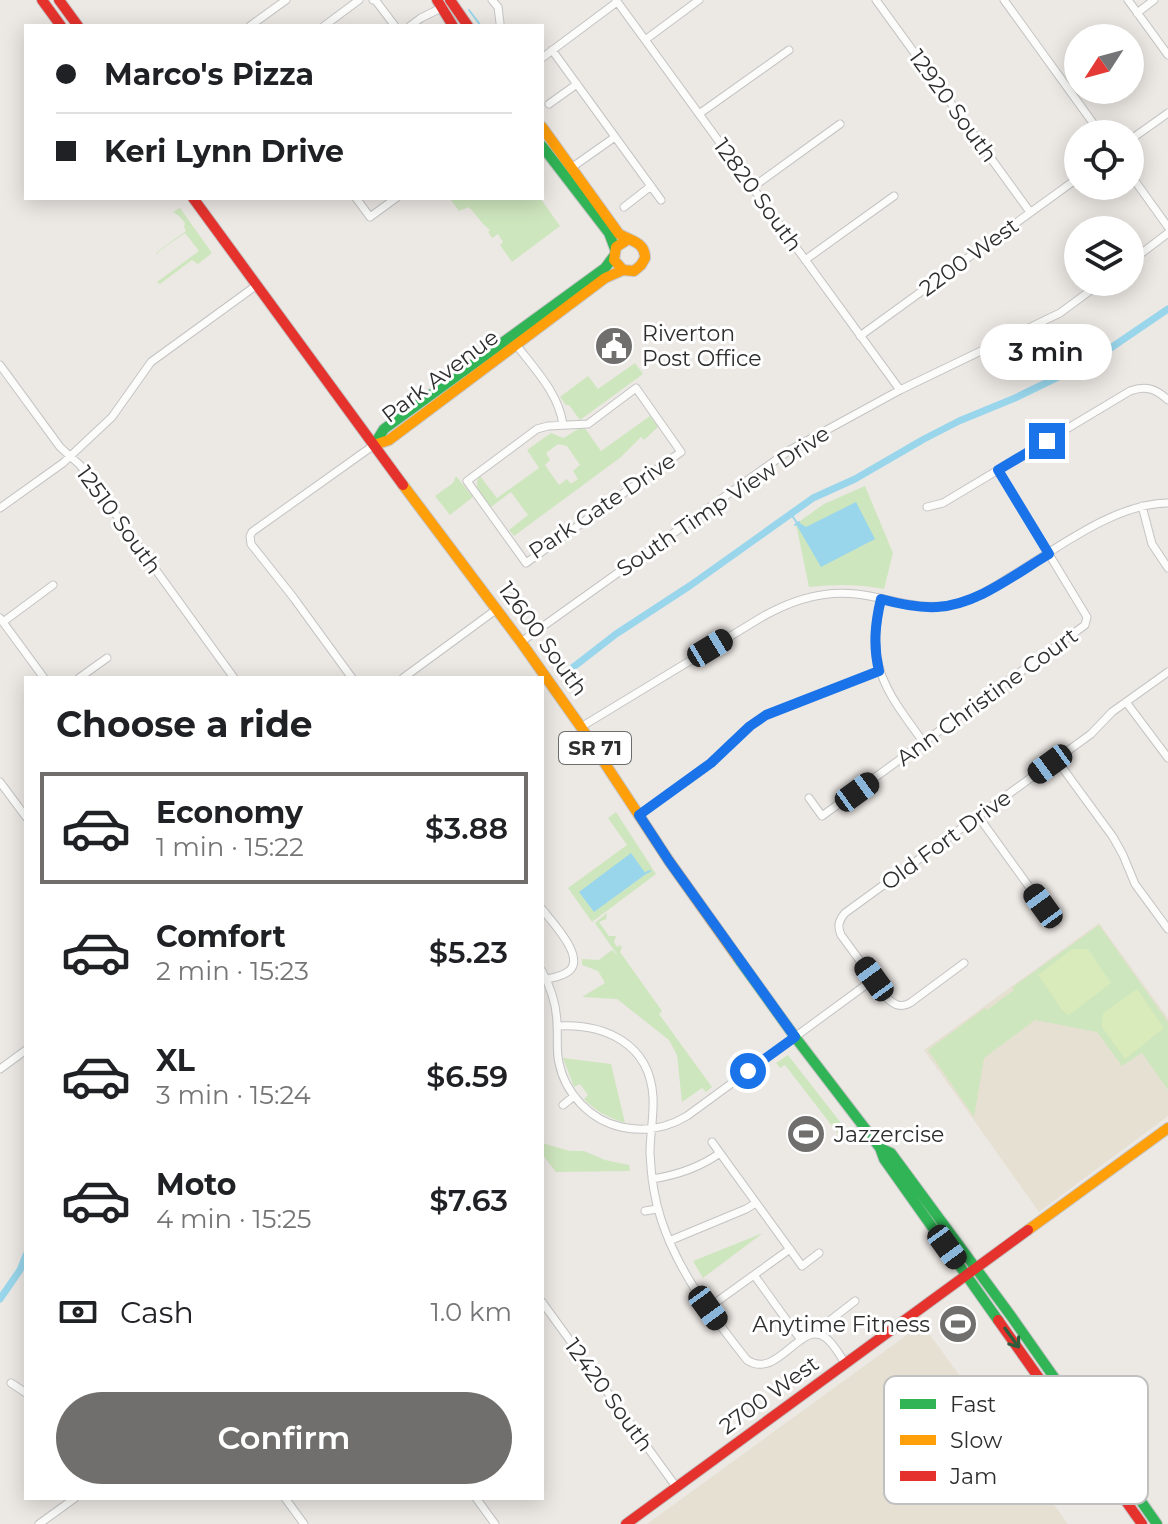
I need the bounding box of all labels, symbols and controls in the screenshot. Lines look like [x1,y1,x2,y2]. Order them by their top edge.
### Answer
north arrow [1064,24,1144,104]
map controls [1064,24,1144,296]
street label: 12920 South [903,44,1003,168]
text: Marco's Pizza [104,56,314,93]
button: locate [1064,120,1144,200]
text: Keri Lynn Drive [104,133,344,170]
street label: 12820 South [708,133,808,257]
street label: 2200 West [914,212,1024,302]
button: layers [1064,216,1144,296]
place label: Riverton Post Office [642,320,762,372]
street label: Park Avenue [376,323,504,429]
public building icon: Riverton Post Office [593,325,635,367]
callout: 3 min [981,325,1113,381]
text: 3 min [1008,336,1084,368]
street label: South Timp View Drive [611,420,835,582]
route end [1029,423,1065,459]
street label: Park Gate Drive [523,447,681,565]
street label: 12510 South [71,461,167,579]
street label: 12600 South [493,577,593,701]
street label: Ann Christine Court [891,622,1083,772]
car [683,625,737,671]
text: Choose a ride [56,702,313,746]
road number: SR 71 [559,732,631,764]
car [1024,740,1076,788]
car [831,768,883,816]
street label: Old Fort Drive [876,784,1016,896]
icon: car [60,792,132,864]
text: Economy [156,794,303,831]
text: $3.88 [425,810,508,847]
text: 1 min · 15:22 [156,831,304,863]
car [1019,880,1067,932]
icon: car [60,916,132,988]
text: Comfort [156,918,286,955]
text: $5.23 [429,934,508,971]
car [850,953,898,1005]
text: 2 min · 15:23 [156,955,309,987]
icon: car [60,1040,132,1112]
text: XL [156,1042,195,1079]
route start [730,1053,766,1089]
text: $6.59 [426,1058,508,1095]
text: 3 min · 15:24 [156,1079,311,1111]
sports icon: Jazzercise [785,1113,827,1155]
place label: Jazzercise [833,1121,944,1148]
icon: car [60,1164,132,1236]
text: Moto [156,1166,237,1203]
text: $7.63 [429,1182,508,1219]
text: 4 min · 15:25 [156,1203,311,1235]
car [923,1221,971,1273]
car [684,1282,732,1334]
icon: cash [56,1290,100,1334]
text: Cash [120,1294,194,1331]
text: 1.0 km [430,1296,512,1328]
sports icon: Anytime Fitness [937,1303,979,1345]
place label: Anytime Fitness [752,1311,930,1338]
one-way arrow [1003,1327,1020,1348]
street label: 12420 South [559,1333,659,1457]
street label: 2700 West [714,1350,824,1440]
legend [884,1376,1148,1504]
text: Fast [950,1391,996,1418]
button: Confirm [56,1392,512,1484]
text: Slow [950,1427,1003,1454]
text: Jam [949,1463,997,1490]

